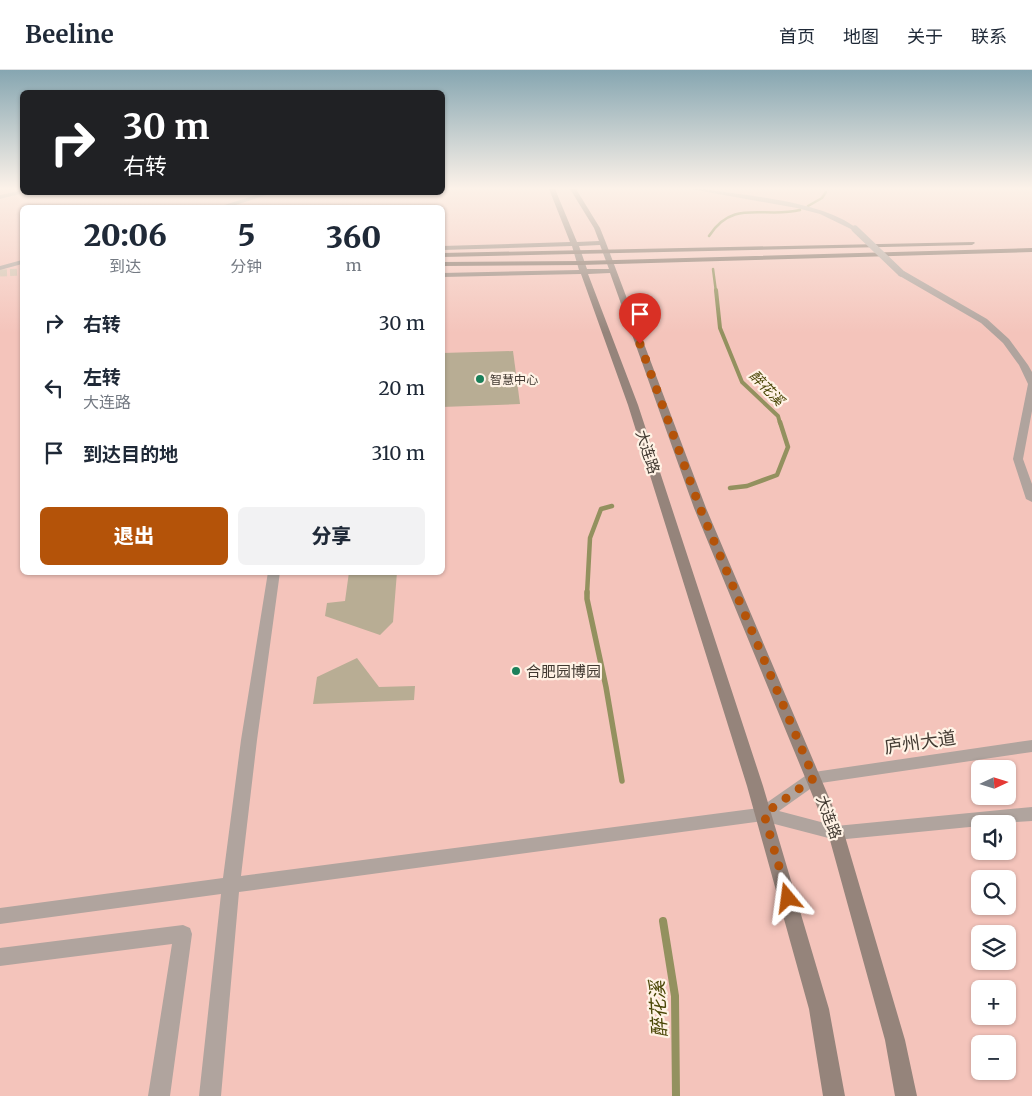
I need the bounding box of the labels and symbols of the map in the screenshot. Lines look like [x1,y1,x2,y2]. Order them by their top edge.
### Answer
pin [619,293,661,344]
water label: 醉花溪 [746,367,789,411]
place label: 智慧中心 [490,372,538,387]
marker: 智慧中心 [474,373,486,385]
street label: 大连路 [632,428,664,476]
place label: 合肥园博园 [526,662,601,681]
marker: 合肥园博园 [510,665,522,677]
street label: 庐州大道 [883,726,957,758]
north arrow [971,760,1016,805]
street label: 大连路 [812,793,846,841]
position arrow [761,871,813,923]
water label: 醉花溪 [644,978,671,1038]

